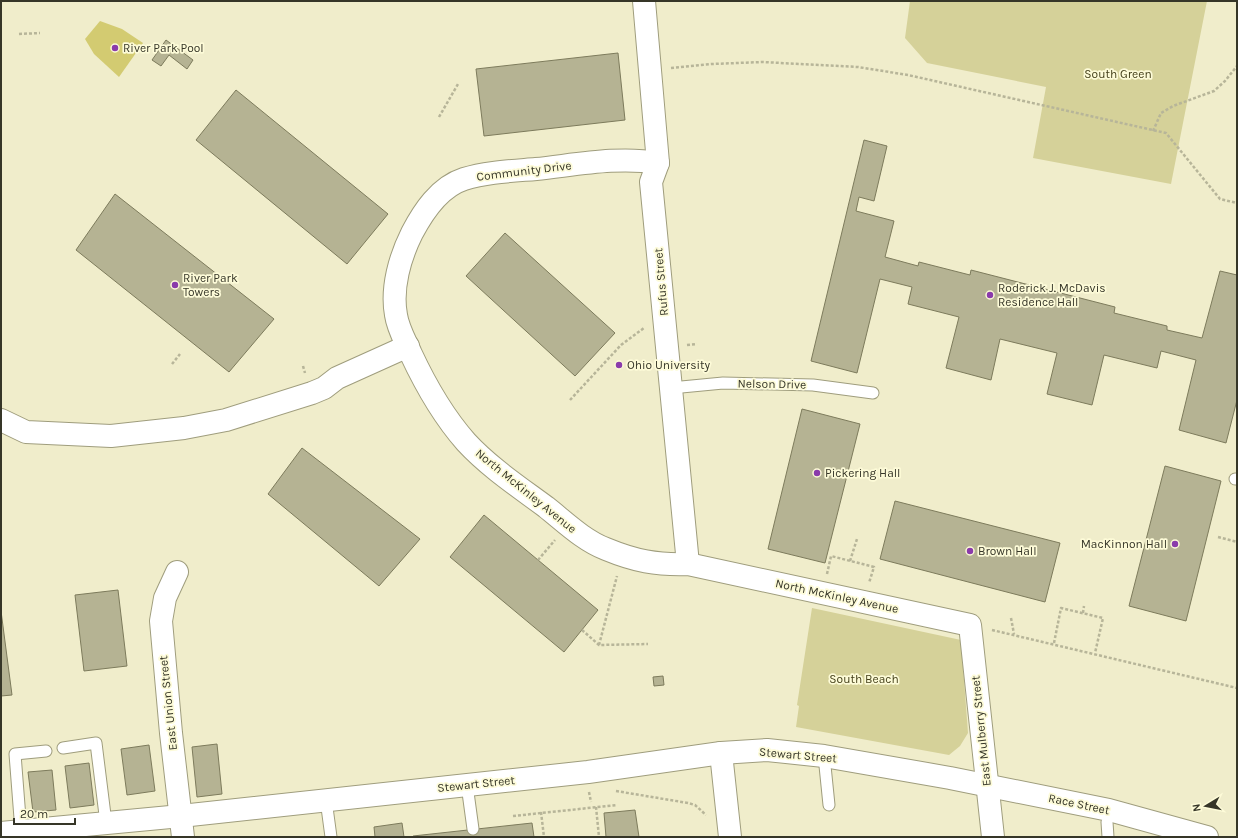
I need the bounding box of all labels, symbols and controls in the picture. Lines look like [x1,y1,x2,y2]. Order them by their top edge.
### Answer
place label: River Park Pool [123,41,204,55]
marker: River Park Pool [110,43,120,53]
park label: South Green [1084,67,1152,81]
street label: Community Drive [476,158,572,184]
street label: Rufus Street [651,247,671,317]
place label: River Park Towers [183,271,238,299]
marker: River Park Towers [170,280,180,290]
place label: Roderick J. McDavis Residence Hall [998,281,1106,309]
marker: Roderick J. McDavis Residence Hall [985,290,995,300]
place label: Ohio University [627,358,711,372]
marker: Ohio University [614,360,624,370]
street label: Nelson Drive [738,376,806,392]
street label: North McKinley Avenue [473,446,579,536]
place label: Pickering Hall [825,466,900,480]
marker: Pickering Hall [812,468,822,478]
place label: MacKinnon Hall [1081,537,1167,551]
marker: MacKinnon Hall [1170,539,1180,549]
place label: Brown Hall [978,544,1037,558]
marker: Brown Hall [965,546,975,556]
street label: North McKinley Avenue [774,576,900,616]
street label: East Union Street [156,654,180,751]
park label: South Beach [829,672,899,686]
street label: East Mulberry Street [968,675,994,787]
street label: Stewart Street [759,745,838,765]
street label: Stewart Street [437,773,516,795]
north arrow [1186,786,1226,826]
street label: Race Street [1047,791,1111,817]
scale bar [14,800,75,826]
text: N [1190,803,1204,813]
text: 20 m [20,807,48,821]

